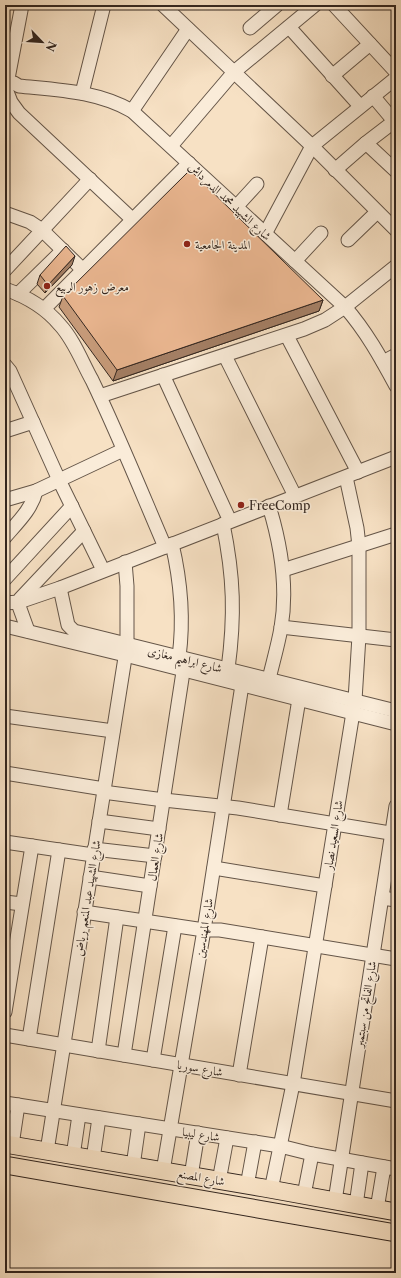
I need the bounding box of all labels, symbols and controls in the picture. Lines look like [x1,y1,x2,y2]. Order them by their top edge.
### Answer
north arrow [22,22,62,62]
text: N [43,39,59,54]
street label: شارع الشهيد محمد الدمرداش [183,159,275,246]
place label: المدينة الجامعية [195,237,251,253]
marker: المدينة الجامعية [182,239,192,249]
place label: معرض زهور الربيع [55,279,129,298]
marker: معرض زهور الربيع [42,281,52,291]
place label: FreeComp [249,498,310,513]
marker: FreeComp [236,500,246,510]
street label: شارع ابراهيم مغازى [145,643,224,680]
street label: شارع السعيد نصار [320,799,350,872]
street label: شارع العمال [144,832,170,883]
street label: شارع الشهيد عبد المنعم رياض [70,839,108,958]
street label: شارع المهندسين [192,897,220,959]
street label: شارع الفاتح من سبتمبر [350,960,383,1051]
street label: شارع سوريا [175,1057,224,1083]
street label: شارع ليبيا [181,1124,221,1148]
street label: شارع المصنع [175,1165,226,1193]

